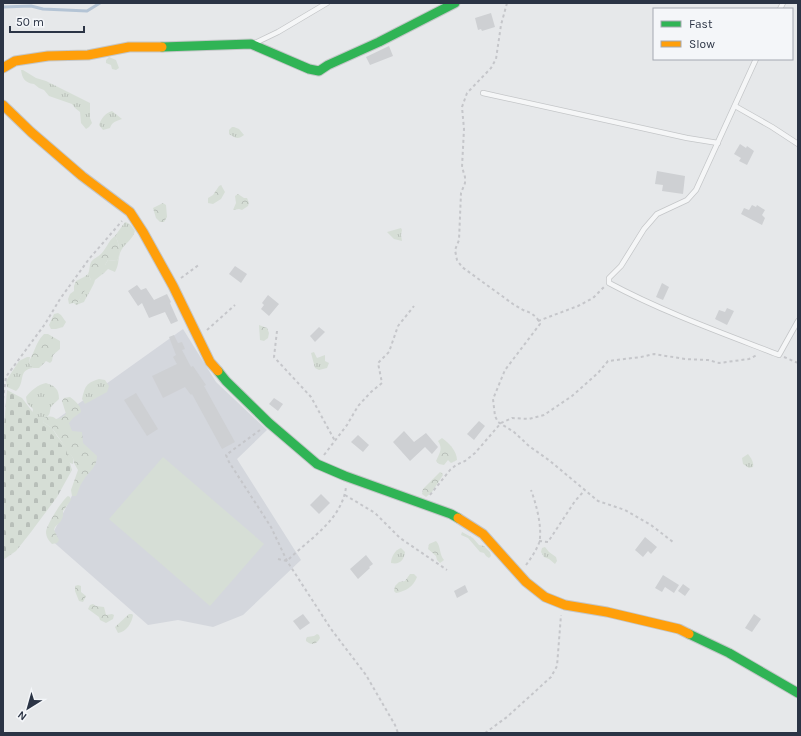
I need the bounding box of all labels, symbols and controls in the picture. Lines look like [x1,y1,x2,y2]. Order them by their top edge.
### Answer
scale bar [10,8,84,34]
legend [653,8,793,60]
text: 50 m [16,15,44,29]
text: Fast [689,17,713,31]
text: Slow [689,37,715,51]
north arrow [8,688,48,728]
text: N [15,708,29,723]

